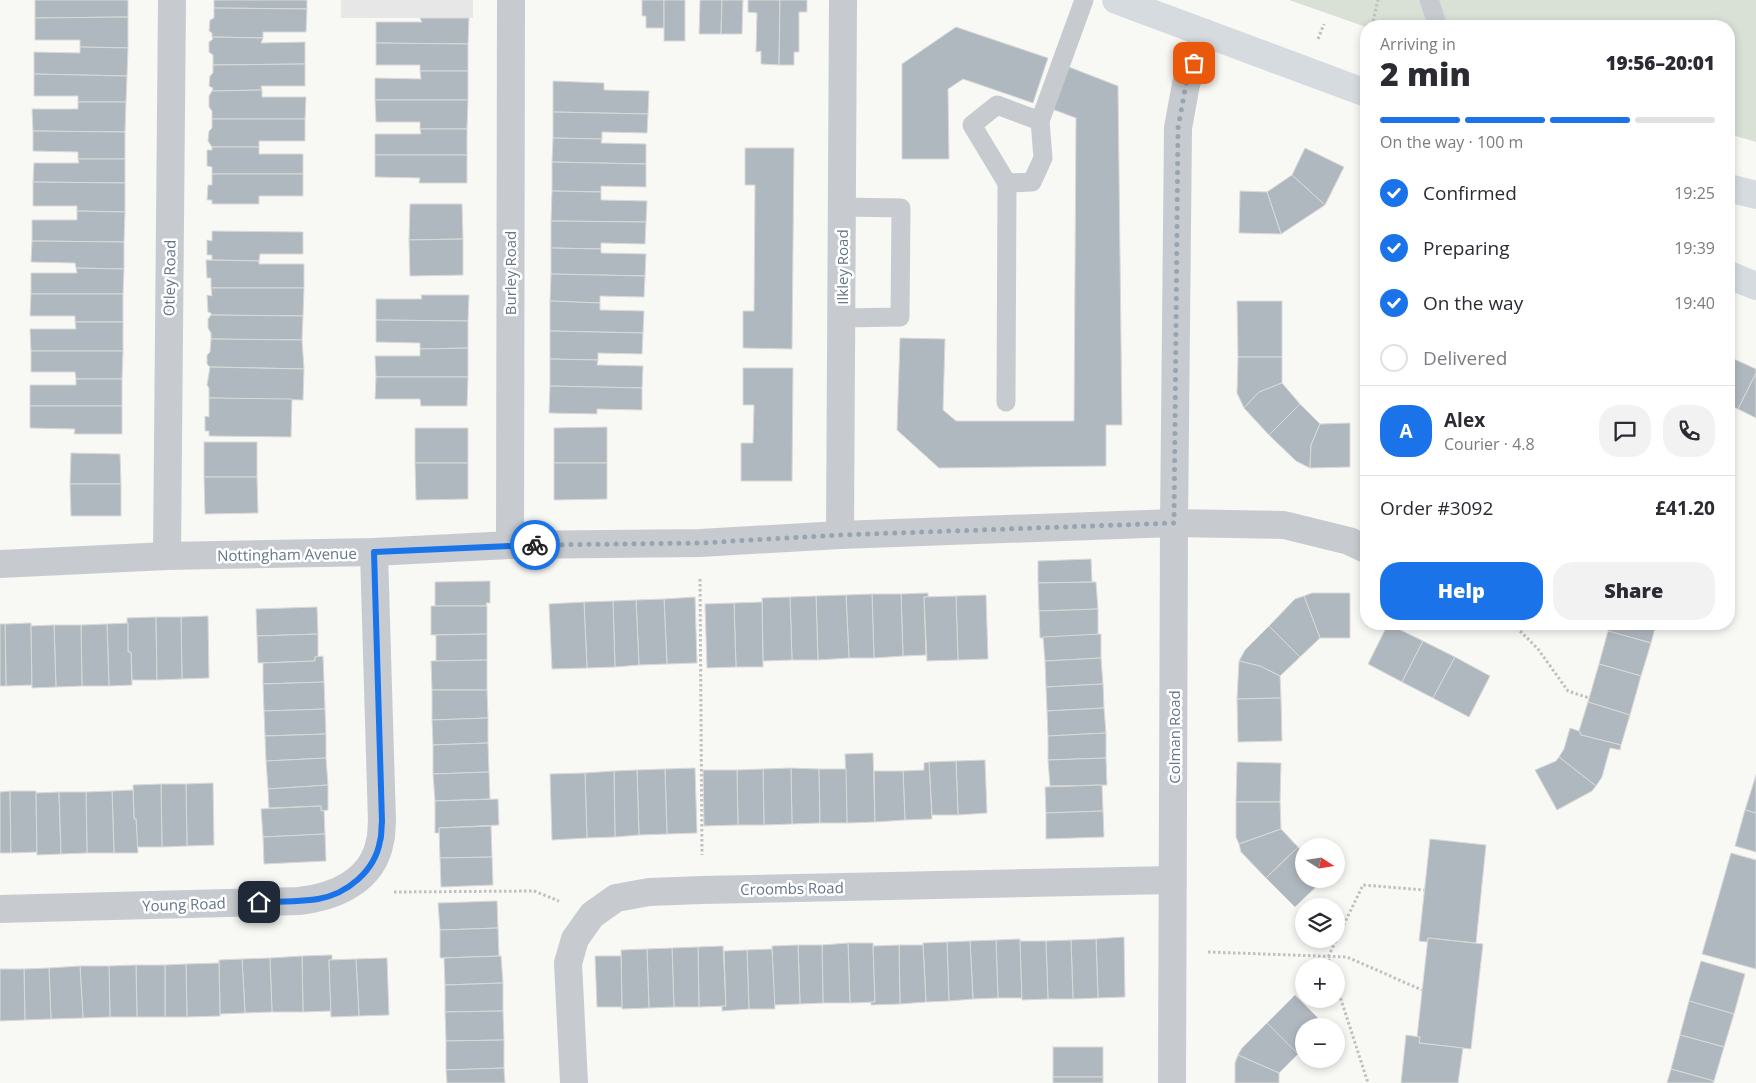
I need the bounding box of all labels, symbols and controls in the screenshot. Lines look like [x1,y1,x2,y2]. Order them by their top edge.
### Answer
text: Arriving in [1380,33,1456,55]
pin [1173,42,1215,84]
icon: bag [1180,49,1208,77]
text: 19:56–20:01 [1605,50,1715,76]
text: 2 min [1380,52,1471,95]
text: On the way · 100 m [1380,131,1523,153]
icon: check [1380,179,1408,207]
text: Confirmed [1423,180,1517,206]
text: 19:25 [1674,182,1715,204]
street label: Ilkley Road [832,229,852,305]
street label: Burley Road [500,231,520,315]
icon: check [1380,234,1408,262]
text: Preparing [1423,235,1510,261]
text: 19:39 [1674,237,1715,259]
street label: Otley Road [158,240,180,316]
icon: check [1380,289,1408,317]
text: On the way [1423,290,1523,316]
text: 19:40 [1674,292,1715,314]
text: Delivered [1423,345,1507,371]
button: chat [1599,405,1651,457]
button: phone [1663,405,1715,457]
text: Alex [1444,407,1485,433]
text: A [1399,418,1413,444]
text: Courier · 4.8 [1444,433,1535,455]
text: Order #3092 [1380,495,1493,521]
text: £41.20 [1655,495,1715,521]
courier [510,520,560,570]
icon: bike [521,531,549,559]
street label: Nottingham Avenue [217,543,357,565]
button: Help [1380,562,1543,620]
button: Share [1553,562,1715,620]
street label: Colman Road [1164,690,1184,784]
north arrow [1295,838,1345,888]
map controls [1295,838,1345,1068]
street label: Croombs Road [740,877,844,899]
pin [238,881,280,923]
icon: home [245,888,273,916]
street label: Young Road [142,893,226,915]
button: layers [1295,898,1345,948]
button: + [1295,958,1345,1008]
button: − [1295,1018,1345,1068]

